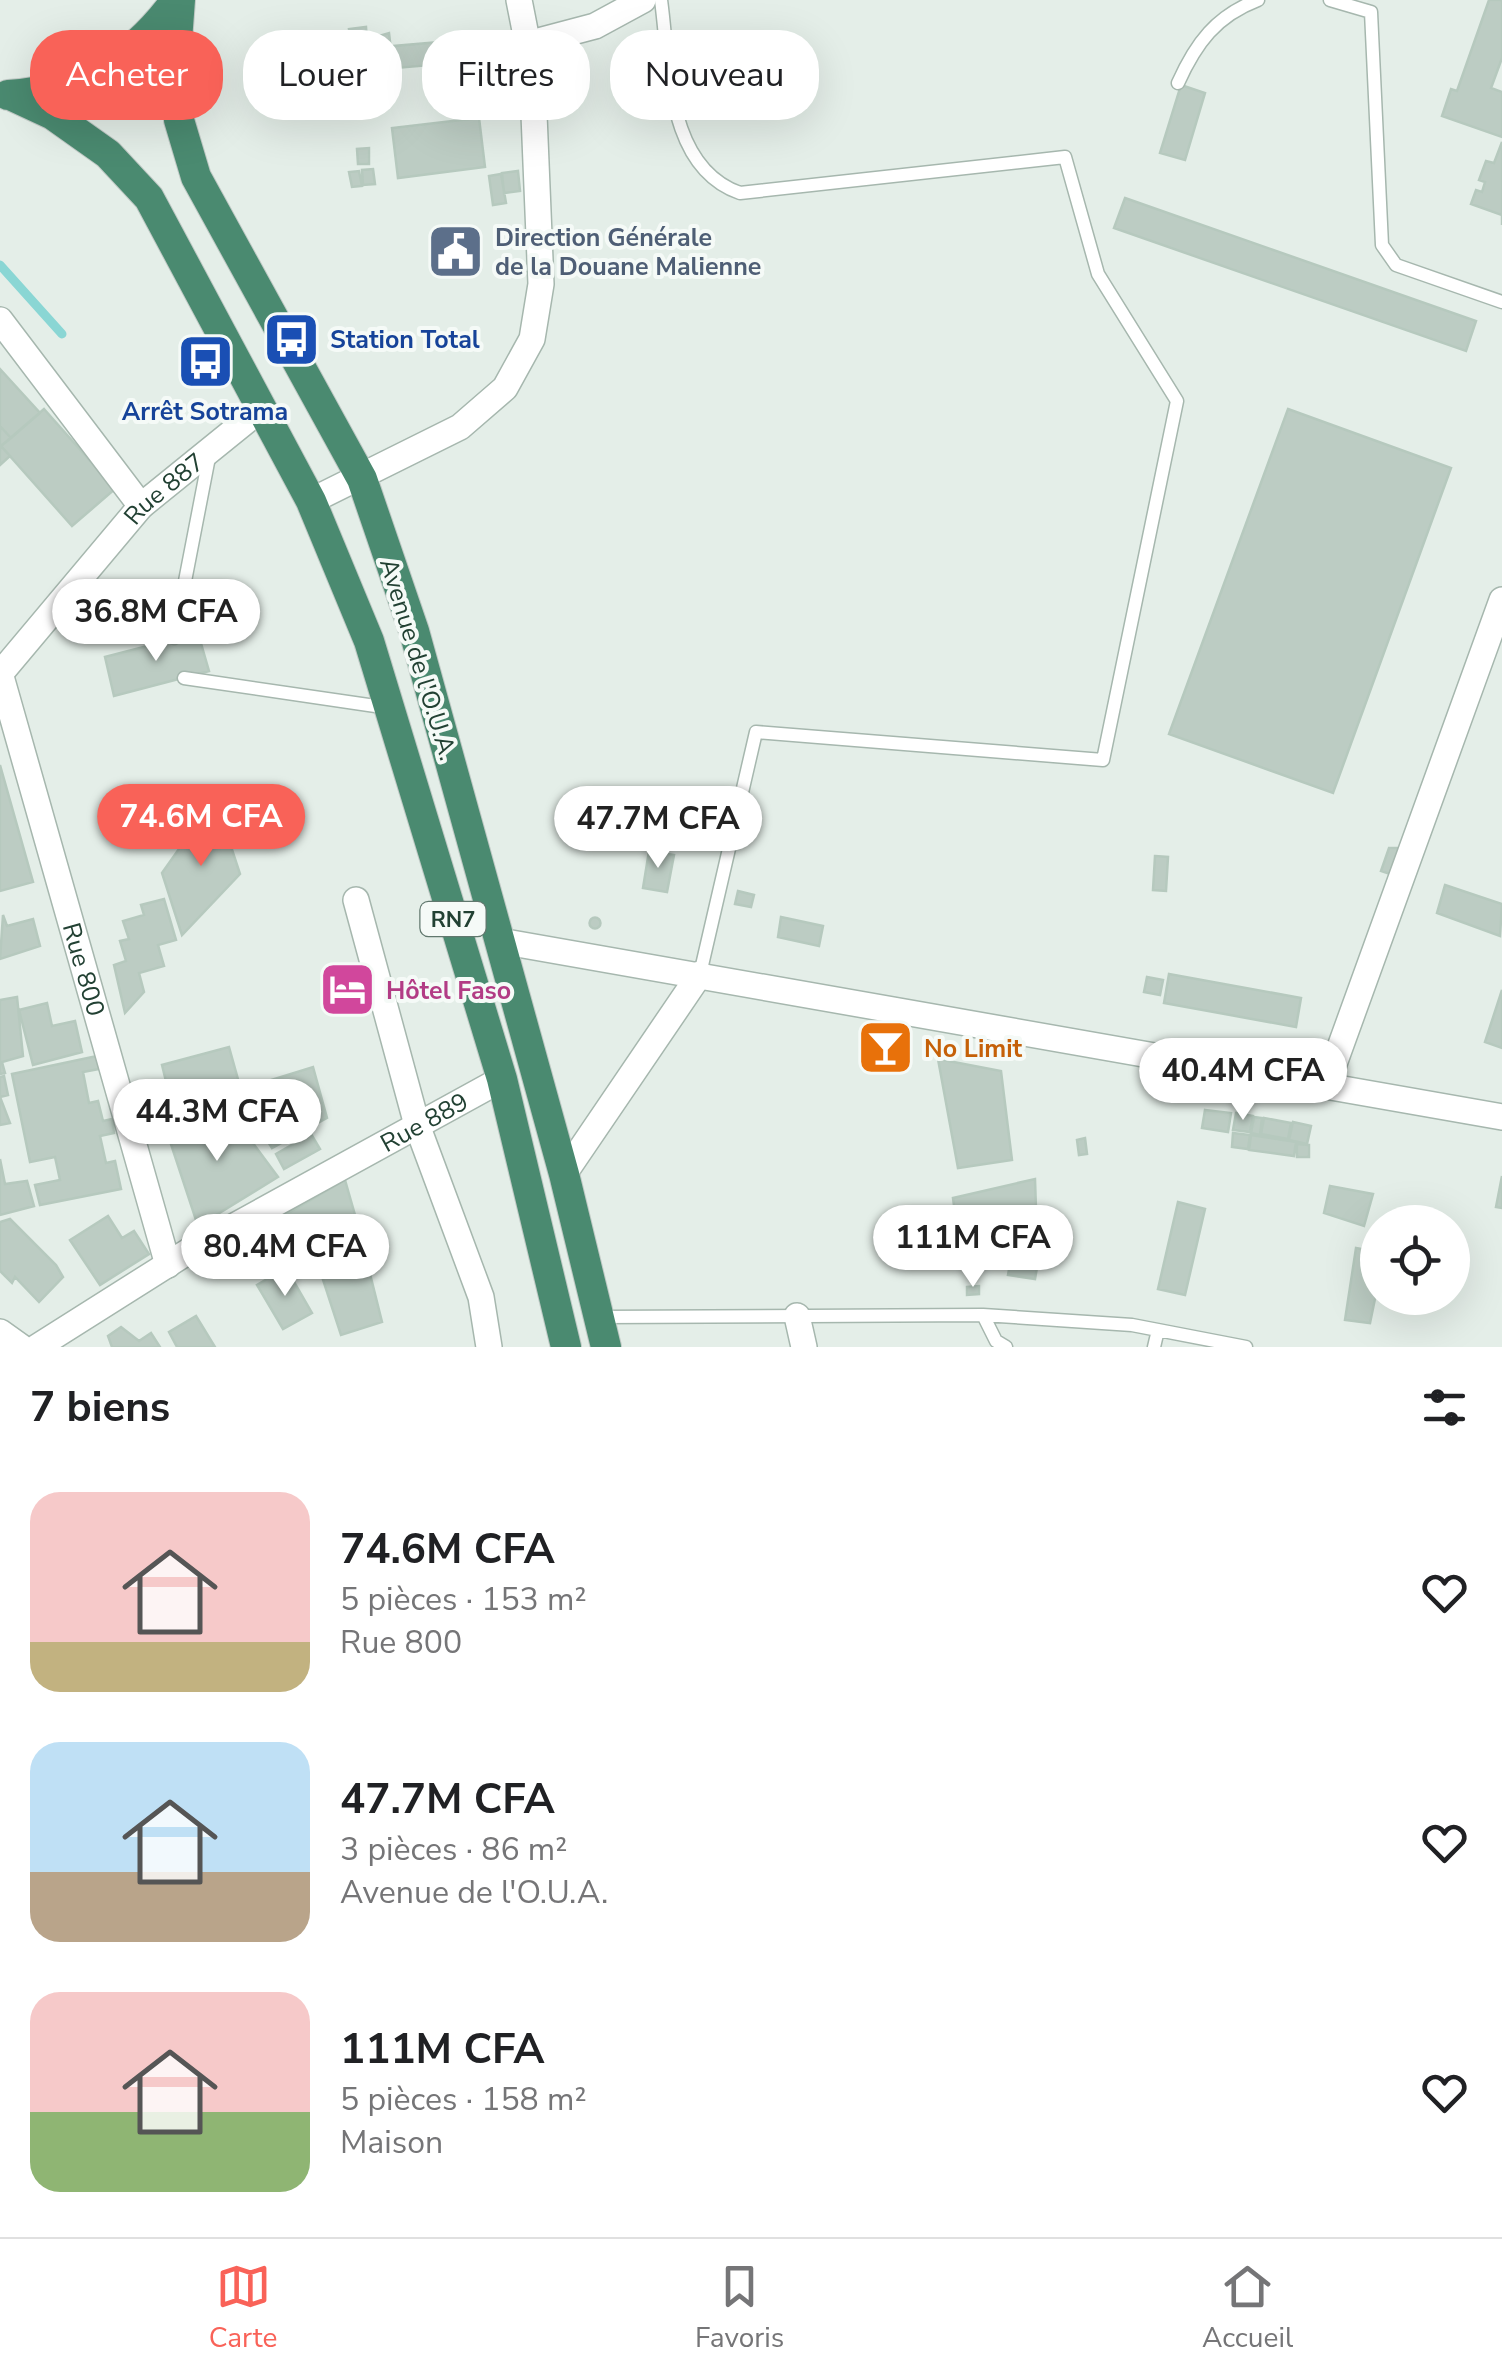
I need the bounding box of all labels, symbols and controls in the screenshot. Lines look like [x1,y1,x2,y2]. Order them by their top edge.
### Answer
chip: Acheter [30,30,223,120]
chip: Louer [243,30,402,120]
chip: Filtres [422,30,590,120]
chip: Nouveau [610,30,819,120]
public building icon: Direction Générale de la Douane Malienne [426,221,486,281]
place label: Direction Générale de la Douane Malienne [495,221,761,284]
bus stop icon: Station Total [261,309,321,369]
place label: Station Total [330,323,480,357]
bus stop icon: Arrêt Sotrama [175,332,235,392]
place label: Arrêt Sotrama [122,395,288,429]
street label: Rue 887 [116,445,212,532]
street label: Avenue de l'O.U.A. [371,554,465,764]
pin: 36.8M CFA [42,579,270,664]
text: 36.8M CFA [74,590,238,633]
pin: 74.6M CFA [87,784,315,869]
pin: 47.7M CFA [544,786,772,871]
text: 74.6M CFA [119,795,283,838]
text: 47.7M CFA [576,797,740,840]
road number: RN7 [420,902,486,936]
street label: Rue 800 [54,919,113,1020]
hotel icon: Hôtel Faso [317,960,377,1020]
place label: Hôtel Faso [386,974,511,1008]
bar icon: No Limit [855,1018,915,1078]
place label: No Limit [924,1032,1023,1066]
pin: 40.4M CFA [1129,1038,1357,1123]
text: 40.4M CFA [1161,1049,1325,1092]
pin: 44.3M CFA [103,1079,331,1164]
street label: Rue 889 [374,1085,475,1161]
text: 44.3M CFA [135,1090,299,1133]
pin: 111M CFA [870,1205,1076,1290]
map controls [1360,1205,1470,1315]
button: locate [1360,1205,1470,1315]
pin: 80.4M CFA [171,1214,399,1299]
text: 111M CFA [895,1216,1051,1259]
text: 80.4M CFA [203,1225,367,1268]
text: 7 biens [30,1379,170,1436]
icon: filters [1417,1380,1472,1435]
text: 74.6M CFA [340,1521,555,1578]
icon: home [110,1532,230,1652]
icon: heart [1417,1565,1472,1620]
text: 5 pièces · 153 m² [340,1578,587,1621]
text: Rue 800 [340,1621,462,1664]
text: 47.7M CFA [340,1771,555,1828]
icon: home [110,1782,230,1902]
icon: heart [1417,1815,1472,1870]
text: 3 pièces · 86 m² [340,1828,567,1871]
text: Avenue de l'O.U.A. [340,1871,608,1914]
text: 111M CFA [340,2021,544,2078]
icon: home [110,2032,230,2152]
icon: heart [1417,2065,1472,2120]
text: 5 pièces · 158 m² [340,2078,587,2121]
text: Maison [340,2121,443,2164]
tab: Carte [209,2259,277,2357]
tab: Favoris [695,2259,784,2357]
tab: Accueil [1202,2259,1293,2357]

